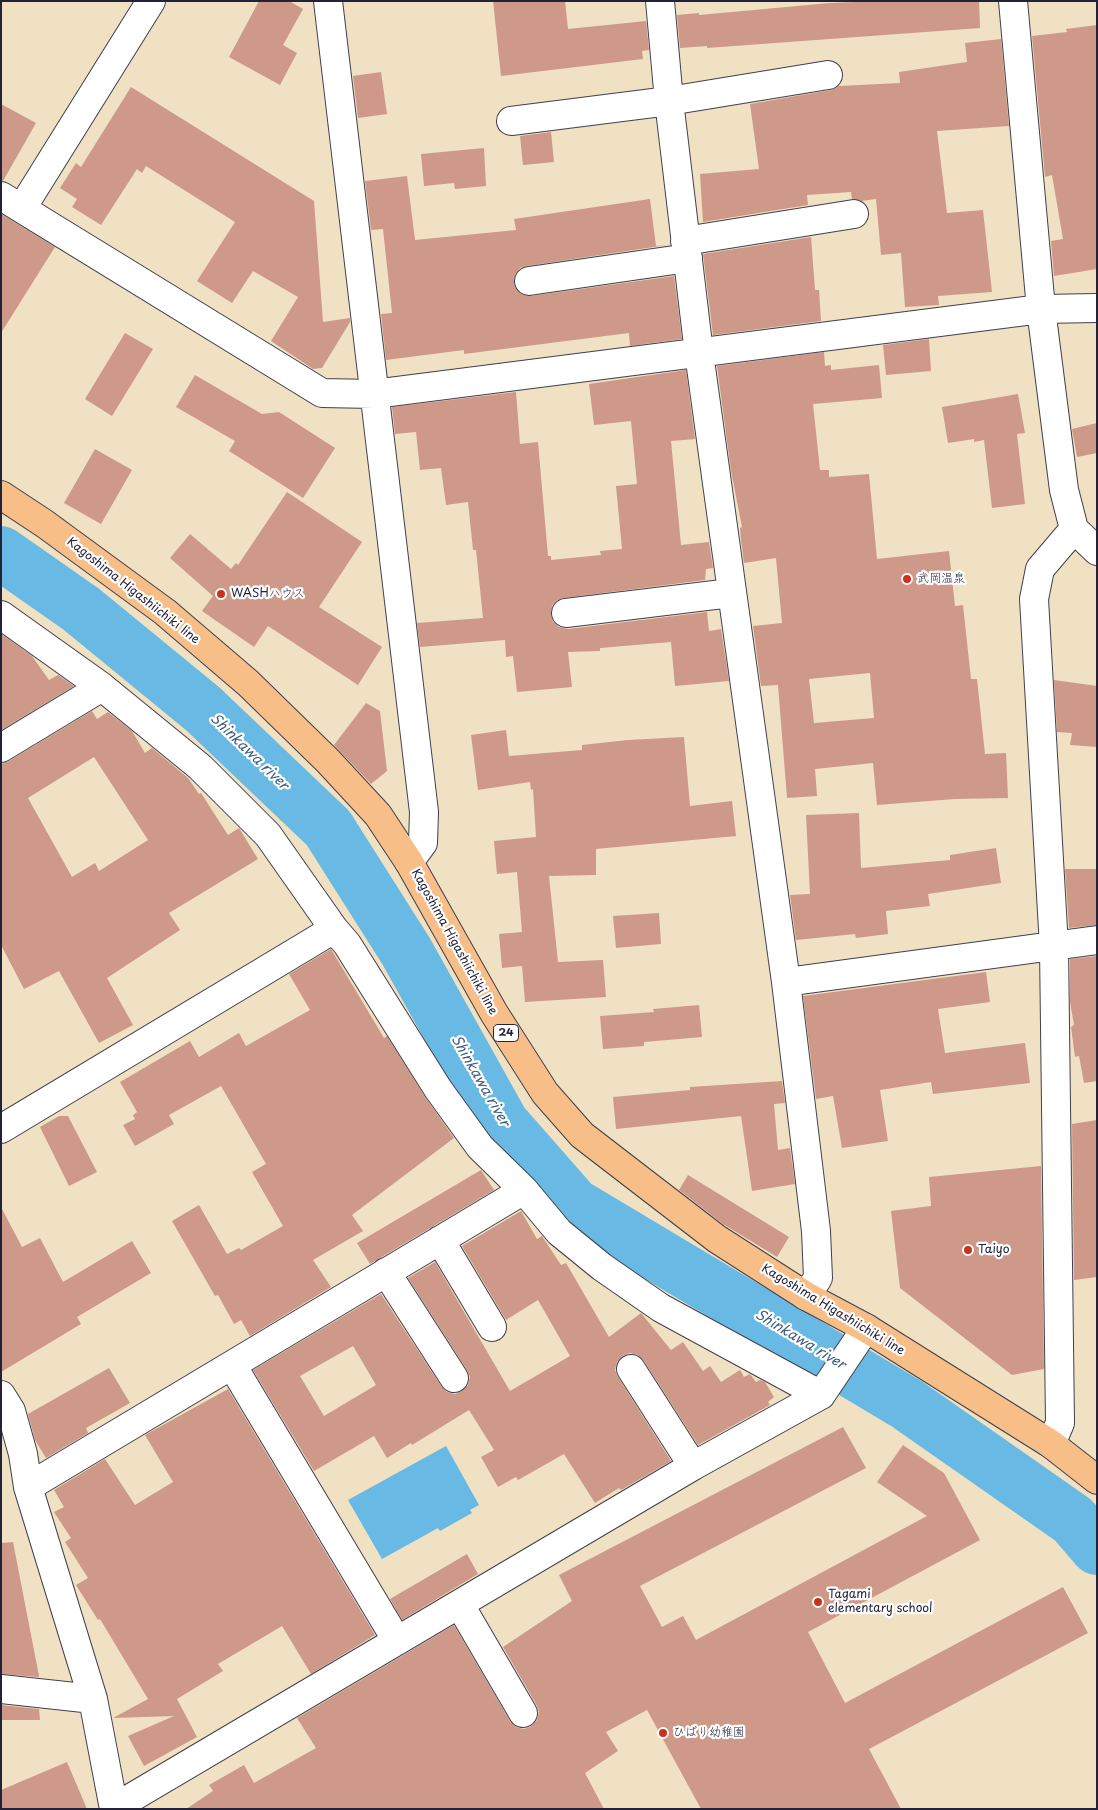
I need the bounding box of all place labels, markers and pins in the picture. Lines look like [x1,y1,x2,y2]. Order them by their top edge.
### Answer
place label: 武岡温泉 [917,572,965,586]
marker: 武岡温泉 [901,573,913,585]
place label: WASHハウス [231,587,305,601]
marker: WASHハウス [215,588,227,600]
place label: Taiyo [978,1243,1009,1257]
marker: Taiyo [962,1244,974,1256]
place label: Tagami elementary school [828,1588,933,1616]
marker: Tagami elementary school [812,1596,824,1608]
place label: ひばり幼稚園 [673,1726,745,1740]
marker: ひばり幼稚園 [657,1727,669,1739]

